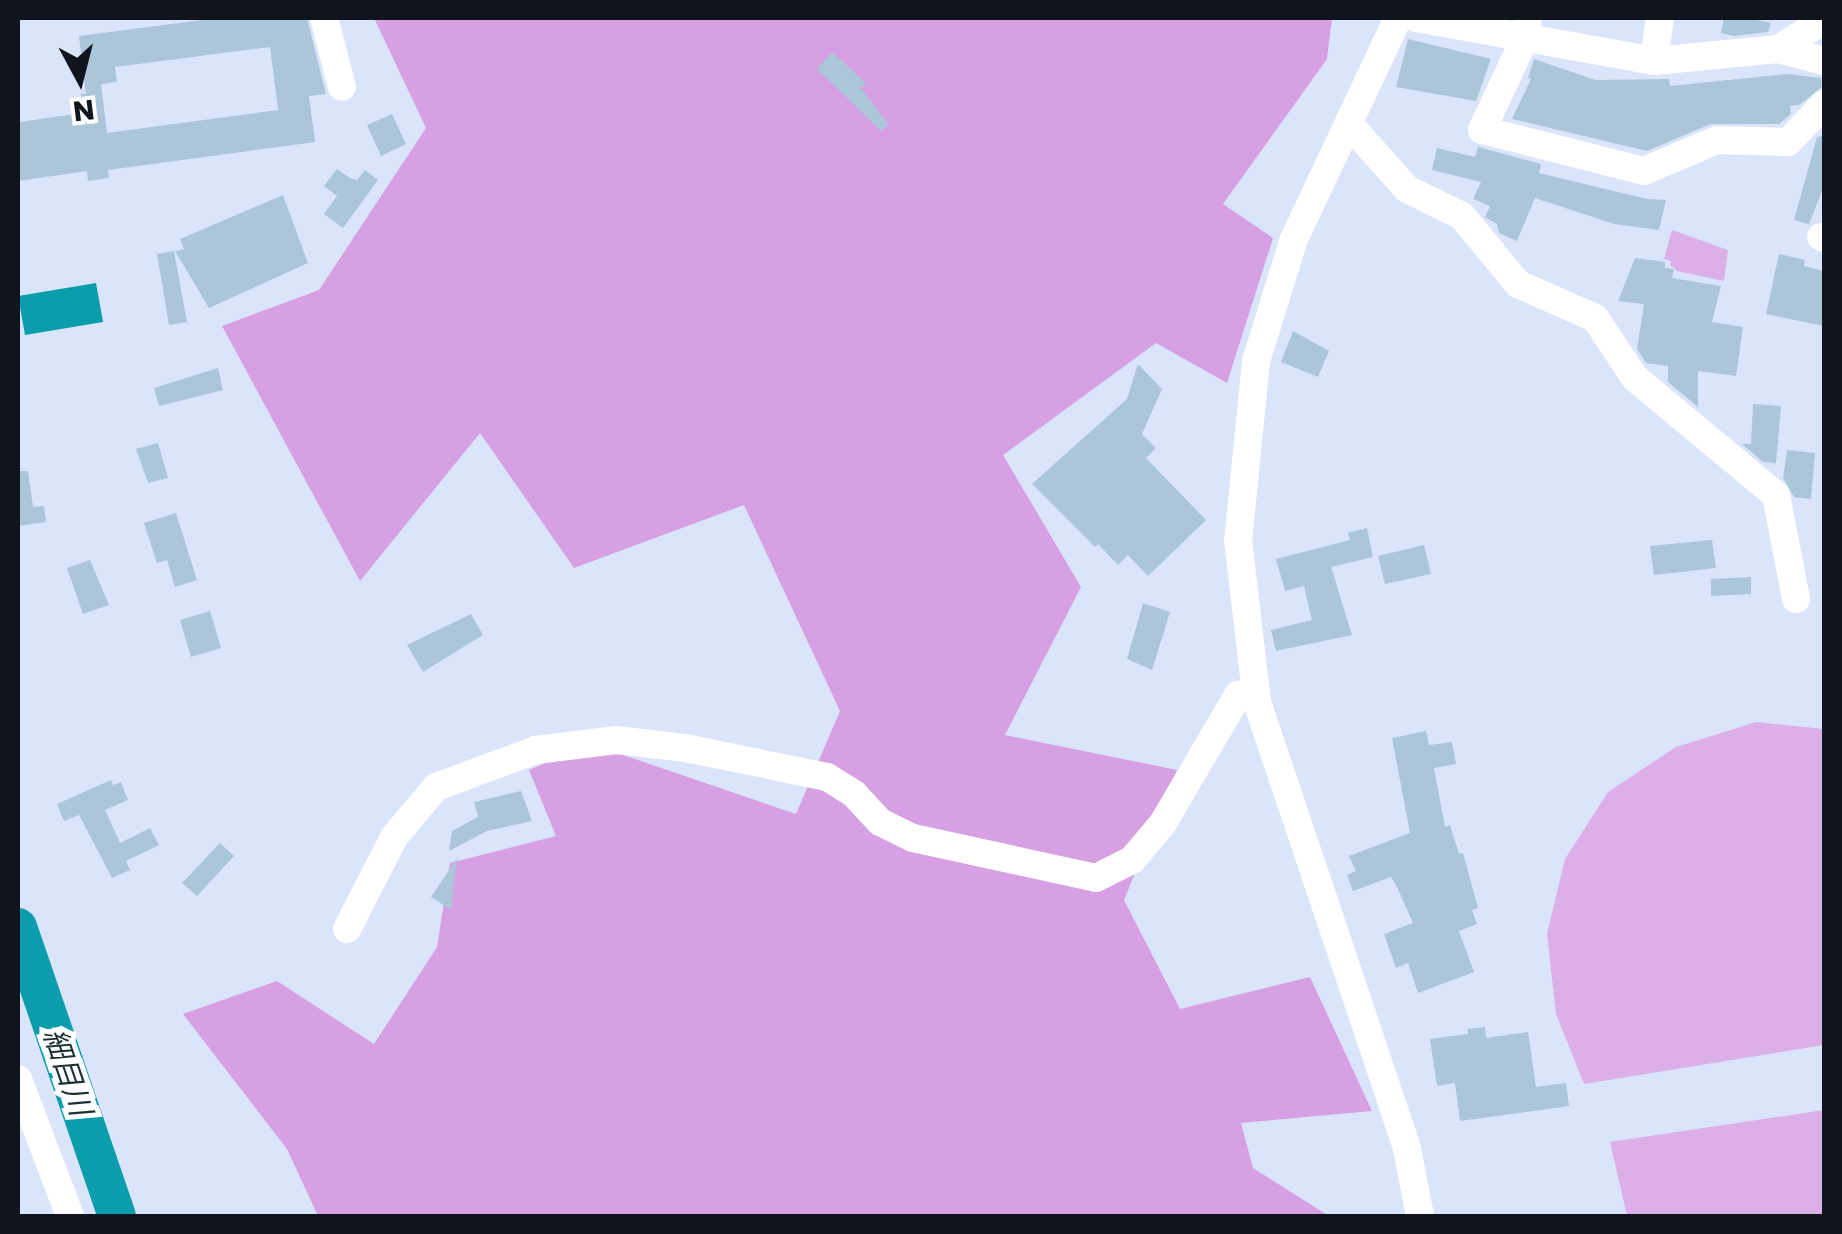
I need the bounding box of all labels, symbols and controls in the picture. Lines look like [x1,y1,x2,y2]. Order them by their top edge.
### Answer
north arrow [30,30,130,130]
text: N [71,90,97,131]
water label: 細目川 [35,1024,99,1120]

